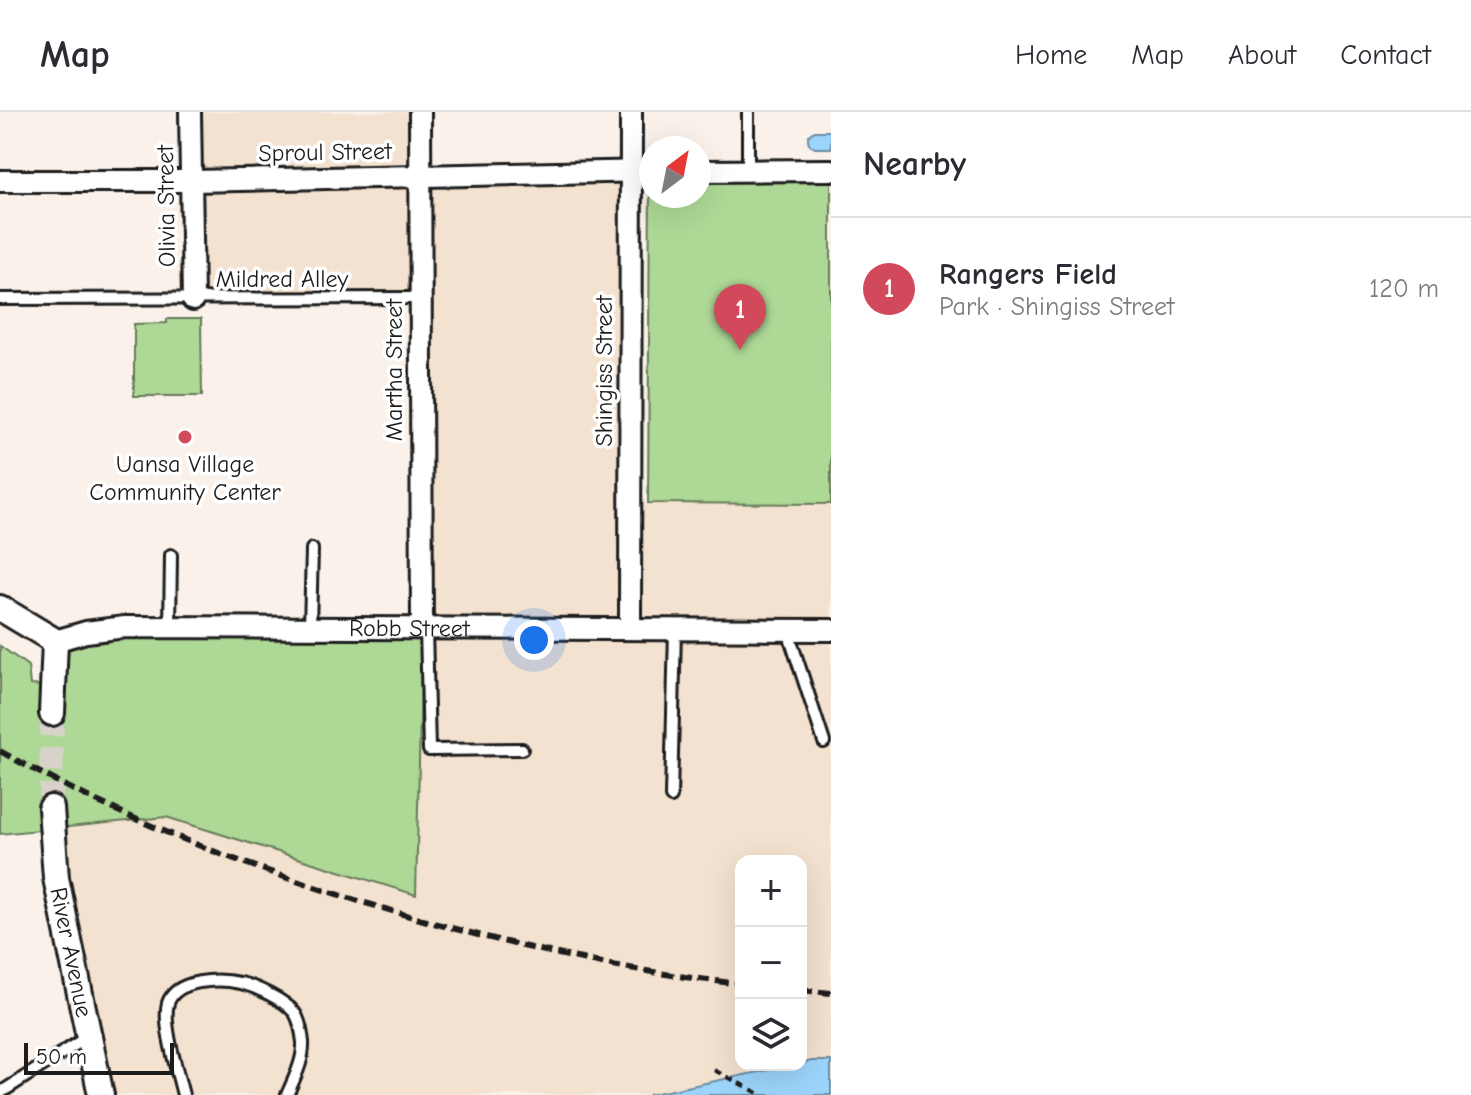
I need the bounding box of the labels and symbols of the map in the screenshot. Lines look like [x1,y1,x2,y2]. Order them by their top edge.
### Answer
north arrow [639,136,711,208]
street label: Sproul Street [258,137,393,167]
street label: Olivia Street [151,144,181,267]
street label: Mildred Alley [216,265,349,293]
pin: 1 [714,284,766,350]
street label: Shingiss Street [590,294,618,447]
street label: Martha Street [380,298,408,441]
marker: Uansa Village Community Center [176,428,194,446]
place label: Uansa Village Community Center [89,450,281,506]
street label: Robb Street [349,614,471,642]
your location [514,620,554,660]
street label: River Avenue [44,885,99,1020]
scale bar [24,1039,174,1075]

